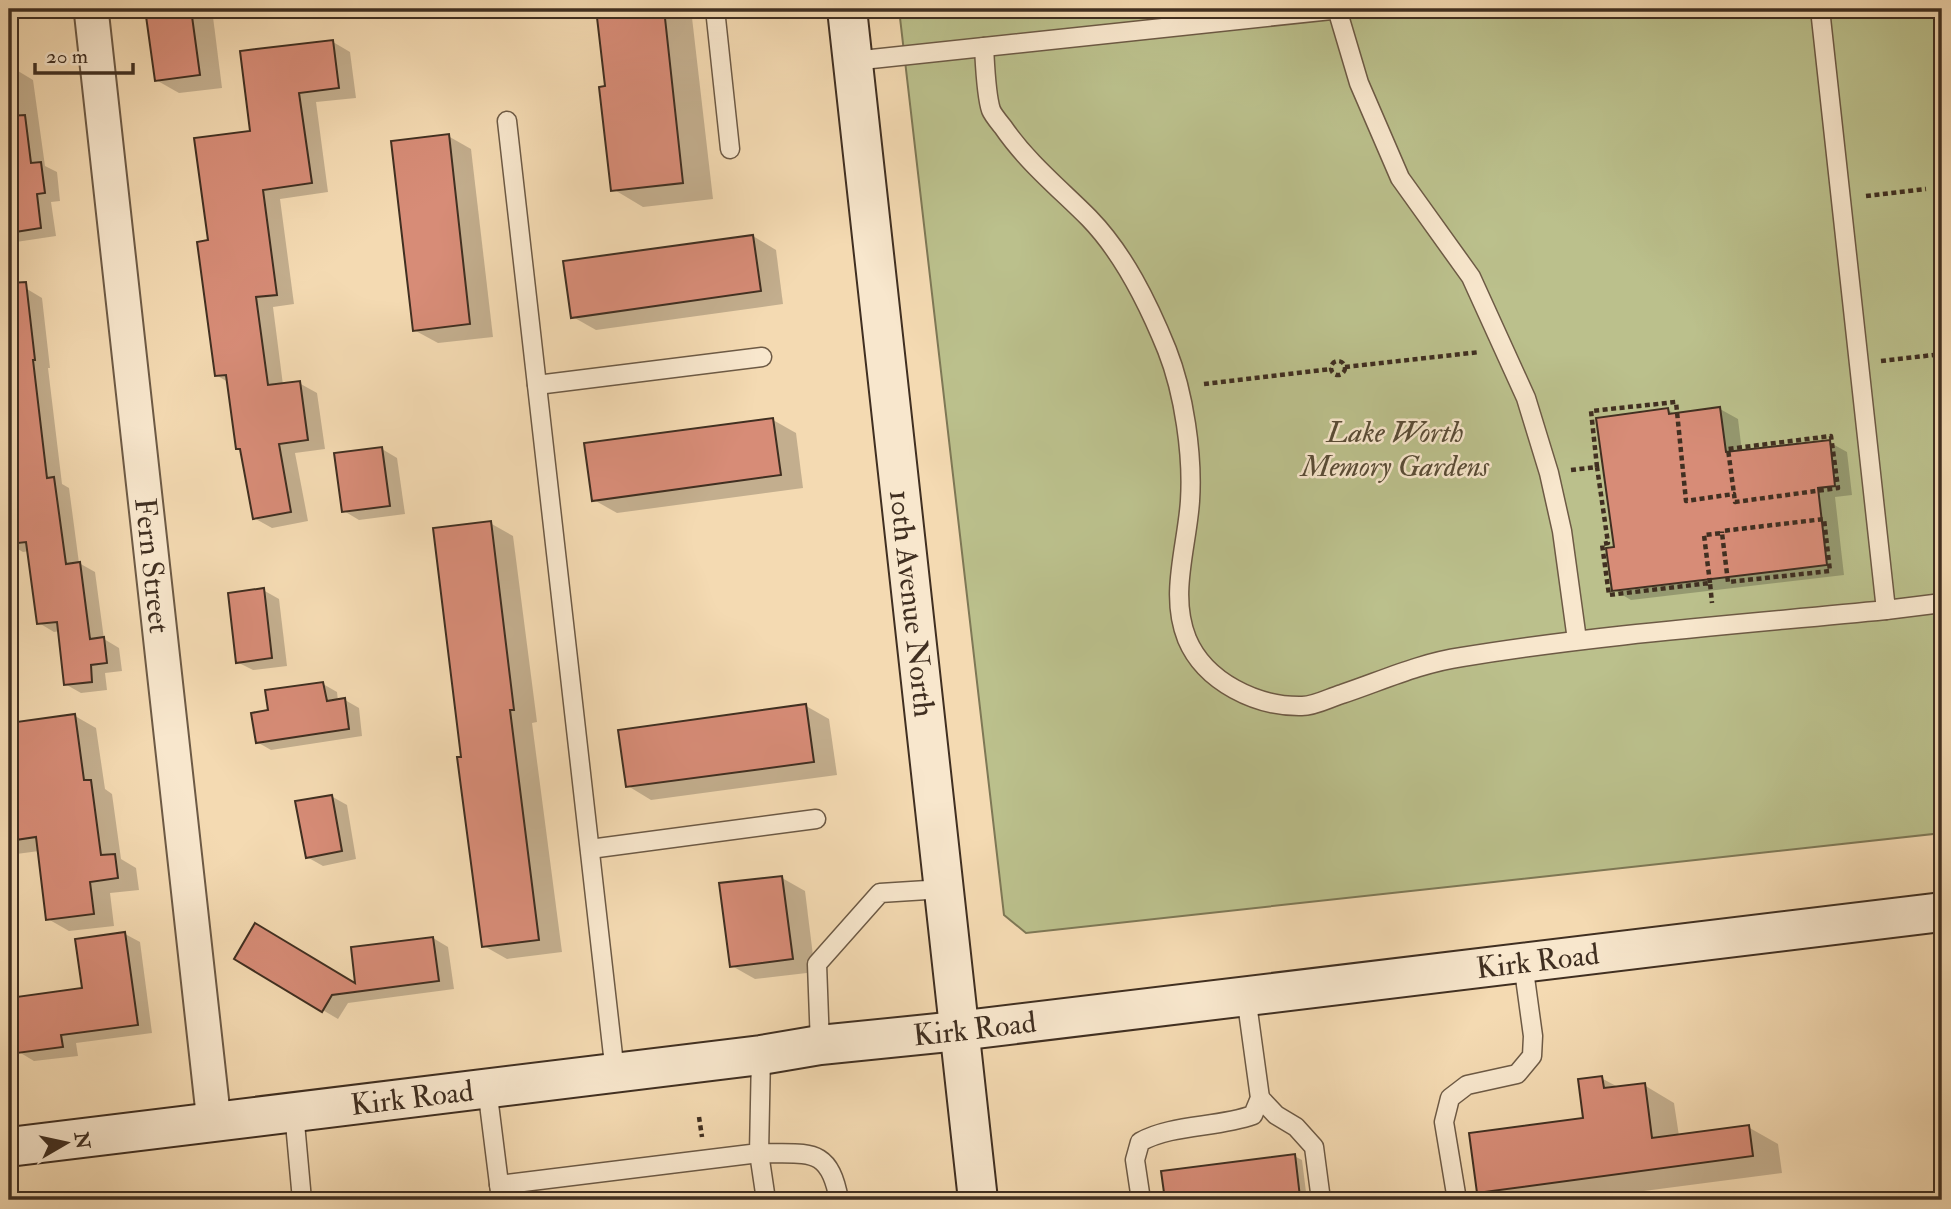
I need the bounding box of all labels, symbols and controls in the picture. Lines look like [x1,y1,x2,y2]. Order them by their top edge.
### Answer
scale bar [35,32,133,76]
text: 20 m [46,43,88,70]
park label: Lake Worth Memory Gardens [1299,414,1490,485]
street label: 10th Avenue North [881,488,943,719]
street label: Fern Street [126,496,178,636]
street label: Kirk Road [1474,936,1601,987]
street label: Kirk Road [912,1004,1039,1054]
street label: Kirk Road [349,1072,476,1124]
north arrow [32,1108,102,1178]
text: N [68,1129,95,1152]

